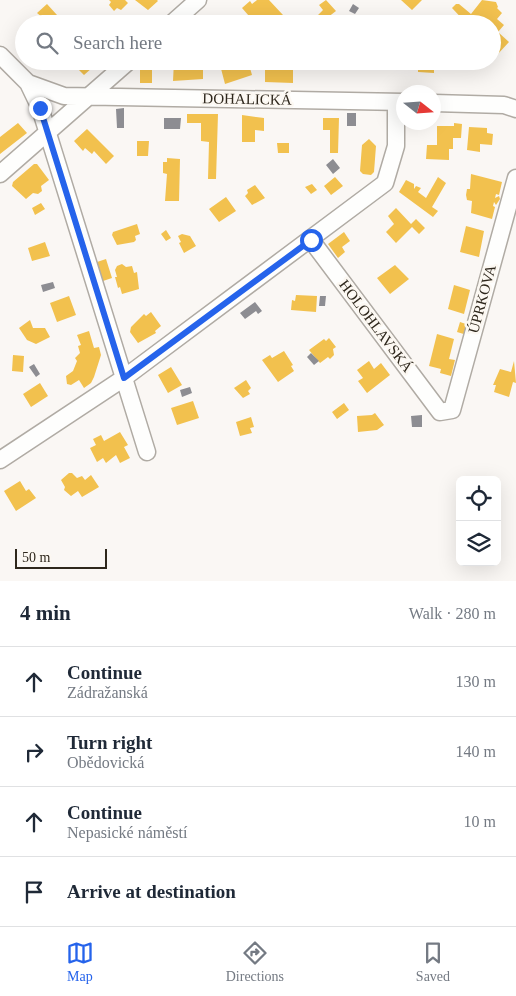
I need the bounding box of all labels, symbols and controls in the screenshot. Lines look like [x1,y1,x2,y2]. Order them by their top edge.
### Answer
search box [15,15,501,70]
icon: search [33,29,61,57]
text: Search here [73,32,162,53]
north arrow [396,85,441,130]
street label: DOHALICKÁ [202,90,292,108]
route end [29,97,52,120]
route start [300,229,323,252]
street label: ÚPRKOVA [465,263,499,335]
street label: HOLOHLAVSKÁ [336,277,416,375]
map controls [456,476,501,566]
button: locate [456,476,501,521]
button: layers [456,521,501,566]
scale bar [15,546,108,569]
text: 50 m [22,550,50,565]
text: 4 min [20,601,71,625]
text: Walk · 280 m [409,605,496,622]
text: Continue [67,662,142,683]
icon: ahead [20,668,48,696]
text: 130 m [456,673,496,690]
text: Zádražanská [67,684,148,701]
text: Turn right [67,732,152,753]
icon: right [20,738,48,766]
text: 140 m [456,743,496,760]
text: Obědovická [67,754,144,771]
text: Continue [67,802,142,823]
icon: ahead [20,808,48,836]
text: 10 m [464,813,496,830]
text: Nepasické náměstí [67,824,187,841]
icon: arrive [20,878,48,906]
text: Arrive at destination [67,881,236,902]
tab: Map [66,939,94,985]
tab: Directions [226,939,284,985]
tab: Saved [416,939,450,985]

